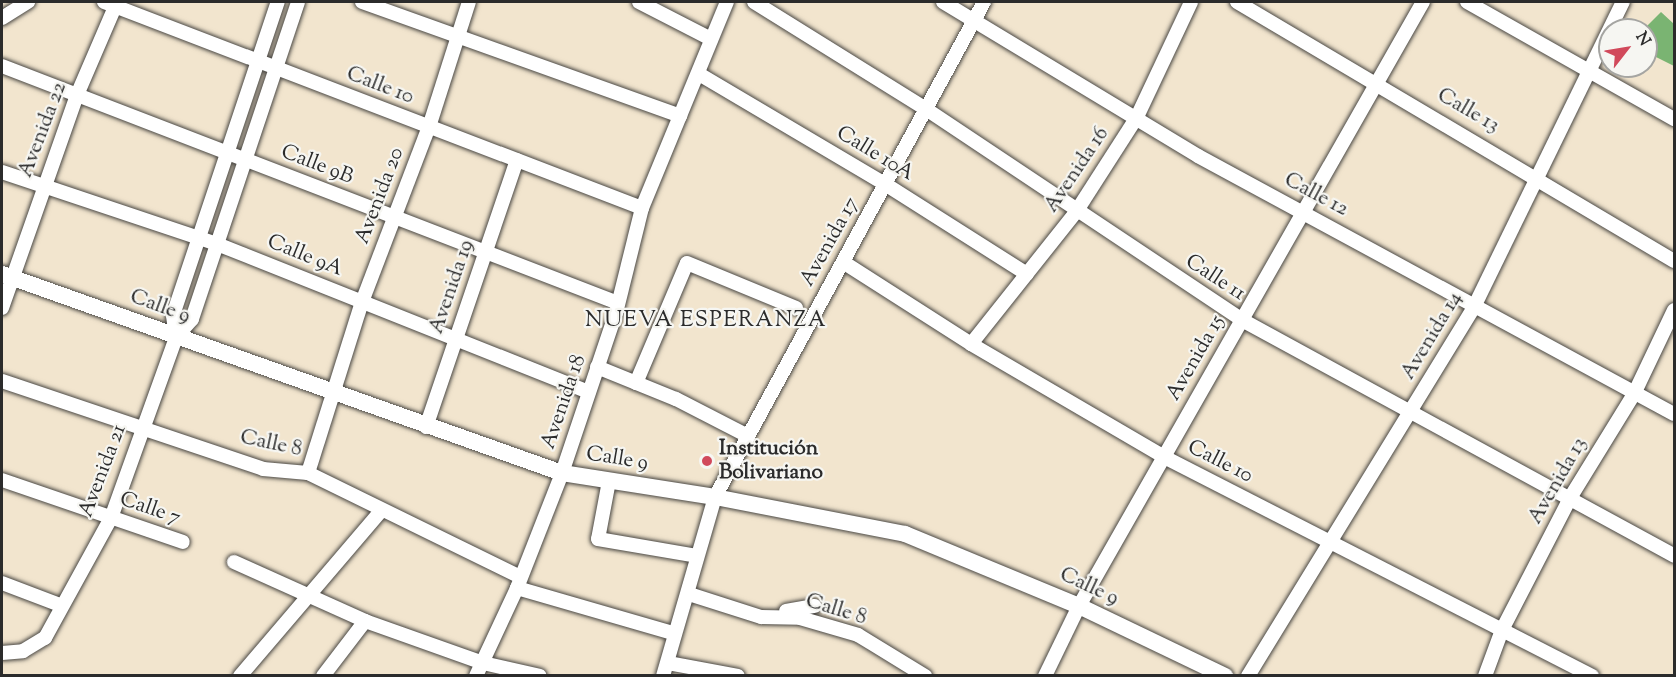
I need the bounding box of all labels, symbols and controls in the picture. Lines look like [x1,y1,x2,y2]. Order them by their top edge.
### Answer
north arrow [1598,18,1658,78]
text: N [1629,28,1655,51]
street label: Calle 10 [343,62,417,110]
street label: Avenida 22 [13,79,73,181]
street label: Calle 13 [1432,83,1504,139]
street label: Calle 10A [832,121,918,187]
street label: Avenida 16 [1039,122,1115,218]
street label: Calle 9B [277,140,357,190]
street label: Avenida 20 [350,144,410,248]
street label: Calle 12 [1280,168,1352,222]
street label: Avenida 17 [795,193,865,291]
street label: Calle 9A [263,229,347,283]
street label: Avenida 19 [424,237,480,337]
street label: Calle 11 [1180,249,1250,307]
street label: Calle 9 [126,285,194,329]
street label: Avenida 14 [1396,287,1468,385]
district label: NUEVA ESPERANZA [585,309,827,335]
street label: Avenida 15 [1161,311,1231,405]
street label: Avenida 18 [536,352,592,452]
street label: Avenida 21 [74,421,132,521]
street label: Calle 8 [238,425,304,463]
street label: Avenida 13 [1523,433,1593,529]
street label: Calle 10 [1183,435,1257,489]
place label: Institución Bolivariano [719,436,823,486]
street label: Calle 9 [584,442,650,476]
marker: Institución Bolivariano [700,454,714,468]
street label: Calle 7 [116,487,184,531]
street label: Calle 9 [1055,562,1123,612]
street label: Calle 8 [802,589,870,631]

